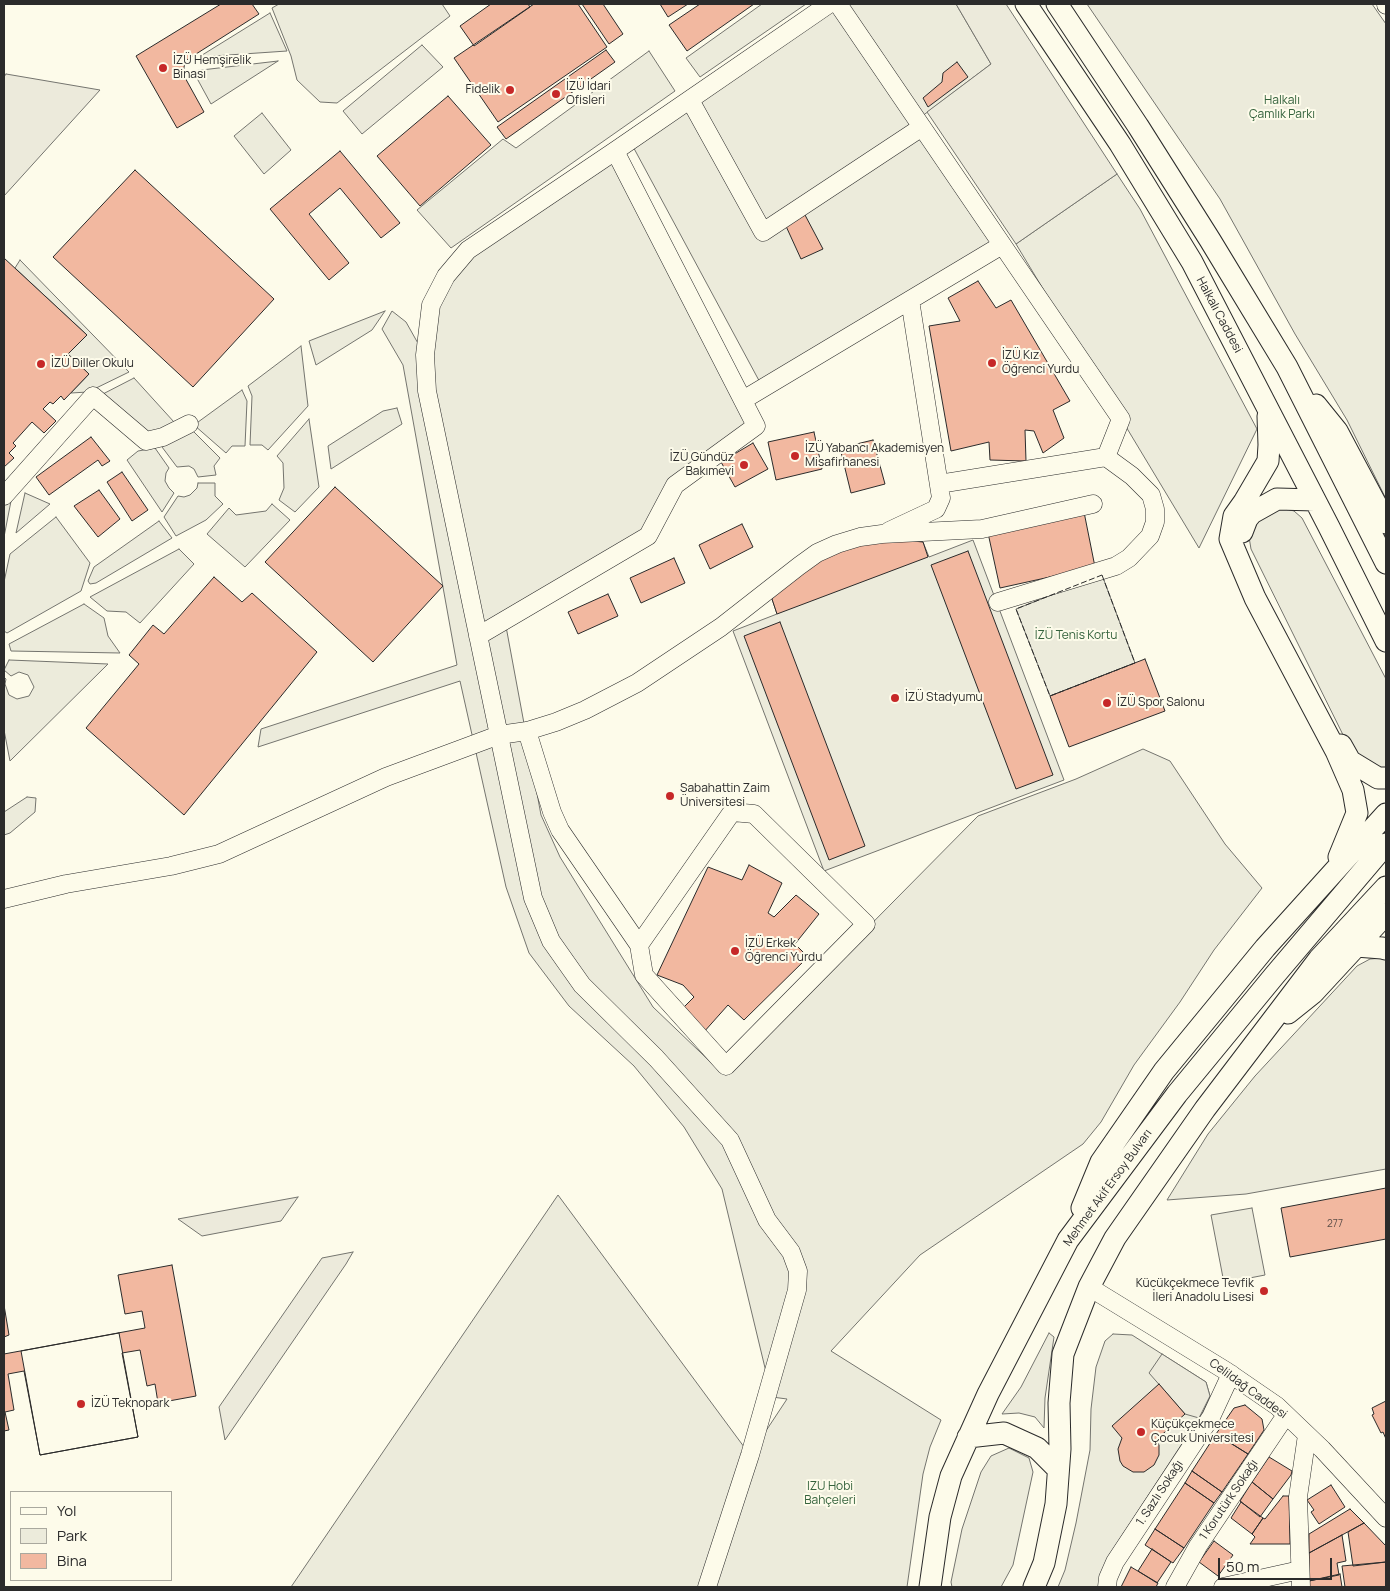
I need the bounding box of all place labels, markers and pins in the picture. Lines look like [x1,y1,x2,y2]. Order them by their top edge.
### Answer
place label: İZÜ Hemşirelik Binası [173,54,251,82]
marker: İZÜ Hemşirelik Binası [157,62,169,74]
place label: İZÜ İdari Ofisleri [566,80,611,108]
place label: Fidelik [465,83,500,97]
marker: Fidelik [504,84,516,96]
marker: İZÜ İdari Ofisleri [550,88,562,100]
place label: İZÜ Kız Öğrenci Yurdu [1002,349,1079,377]
place label: İZÜ Diller Okulu [51,357,134,371]
marker: İZÜ Kız Öğrenci Yurdu [986,357,998,369]
marker: İZÜ Diller Okulu [35,358,47,370]
place label: İZÜ Yabancı Akademisyen Misafirhanesi [805,442,944,470]
marker: İZÜ Yabancı Akademisyen Misafirhanesi [789,450,801,462]
place label: İZÜ Gündüz Bakımevi [670,451,734,479]
marker: İZÜ Gündüz Bakımevi [738,459,750,471]
place label: İZÜ Stadyumu [905,691,983,705]
marker: İZÜ Stadyumu [889,692,901,704]
place label: İZÜ Spor Salonu [1117,696,1205,710]
marker: İZÜ Spor Salonu [1101,697,1113,709]
place label: Sabahattin Zaim Üniversitesi [680,782,770,810]
marker: Sabahattin Zaim Üniversitesi [664,790,676,802]
place label: İZÜ Erkek Öğrenci Yurdu [745,937,822,965]
marker: İZÜ Erkek Öğrenci Yurdu [729,945,741,957]
place label: Küçükçekmece Tevfik İleri Anadolu Lisesi [1136,1277,1254,1305]
marker: Küçükçekmece Tevfik İleri Anadolu Lisesi [1258,1285,1270,1297]
place label: İZÜ Teknopark [91,1397,169,1411]
marker: İZÜ Teknopark [75,1398,87,1410]
place label: Küçükçekmece Çocuk Üniversitesi [1151,1418,1254,1446]
marker: Küçükçekmece Çocuk Üniversitesi [1135,1426,1147,1438]

